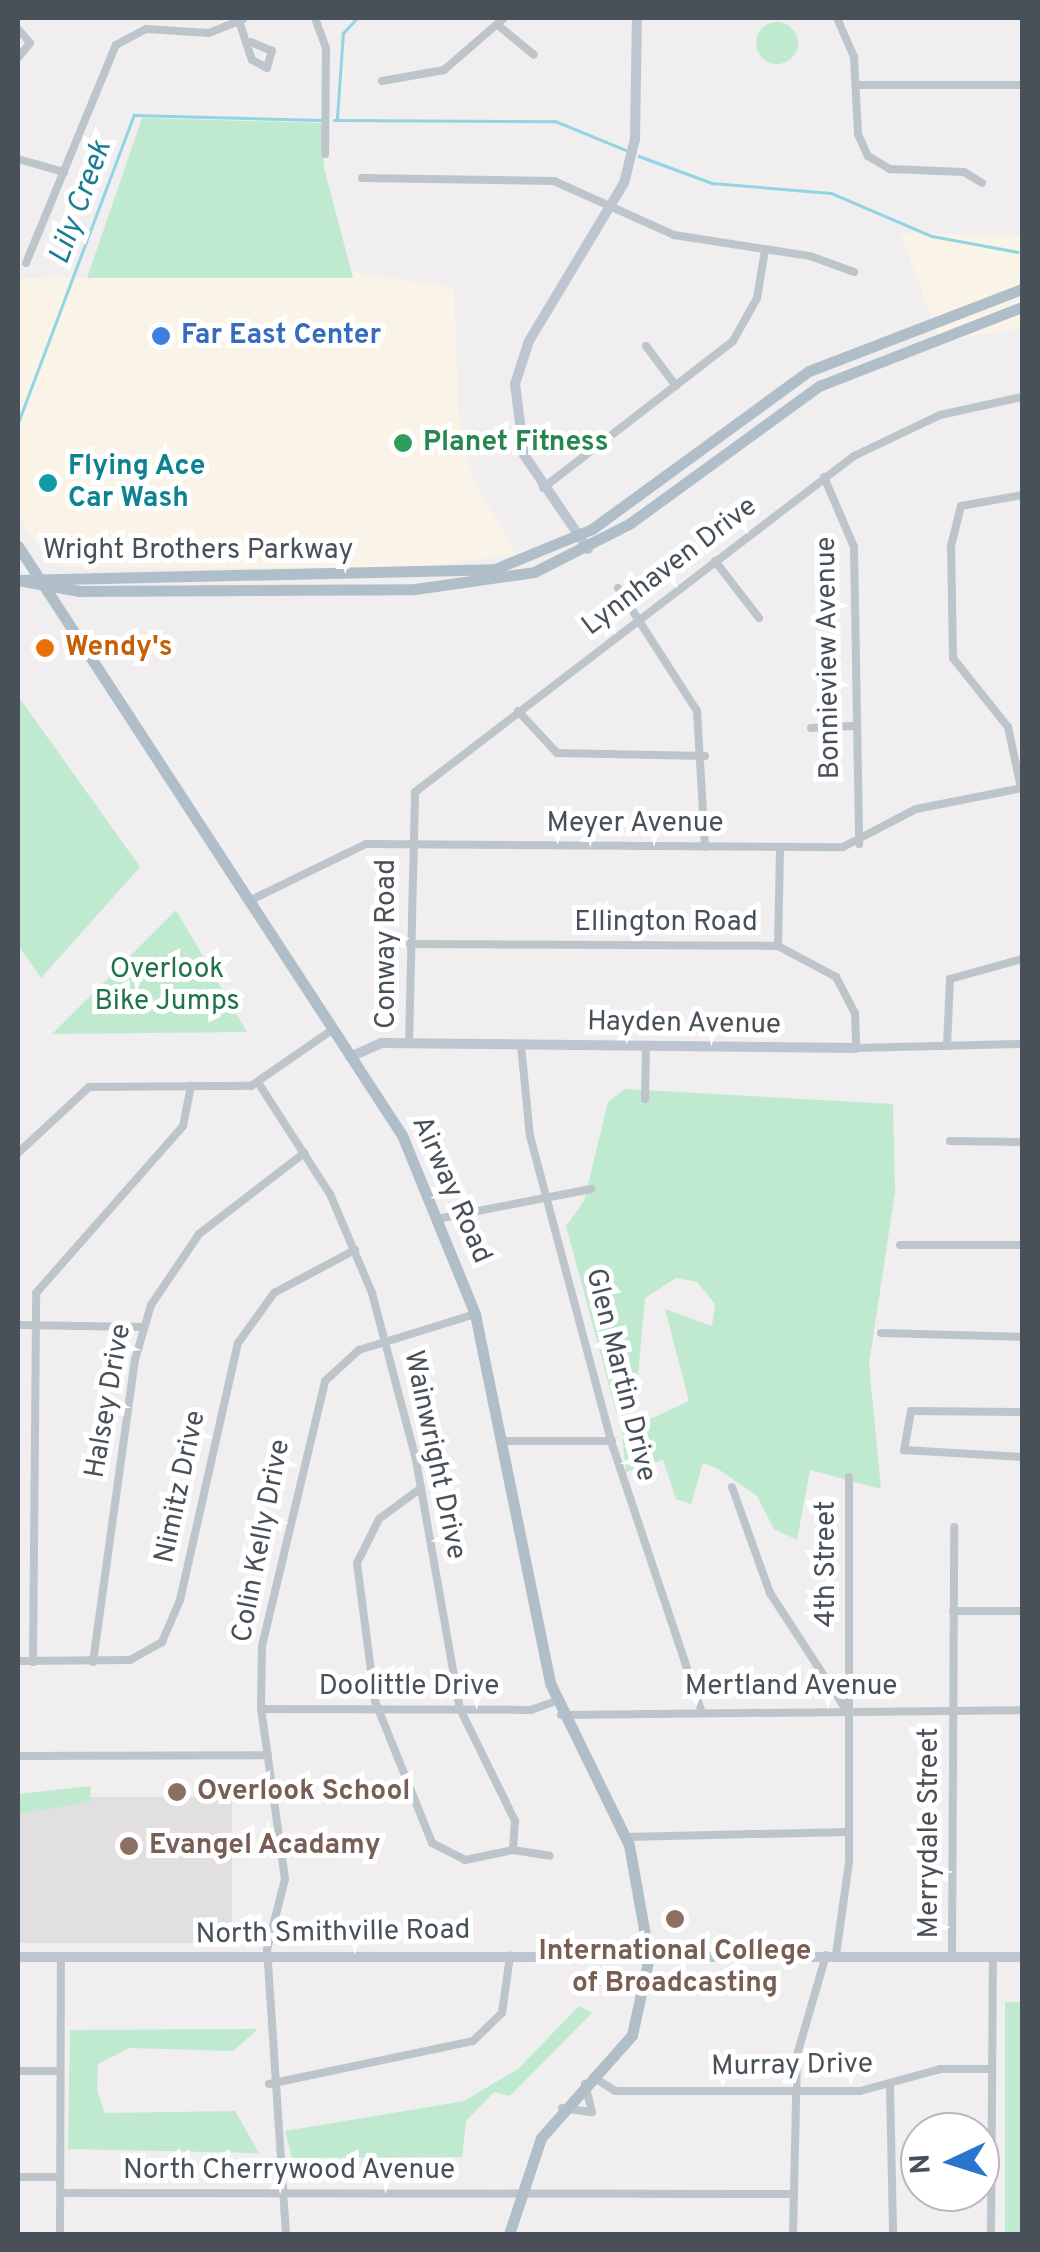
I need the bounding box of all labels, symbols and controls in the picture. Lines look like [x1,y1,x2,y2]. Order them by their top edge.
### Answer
water label: Lily Creek [43,136,121,270]
place label: Far East Center [181,319,381,353]
marker: Far East Center [150,325,172,347]
place label: Planet Fitness [423,426,608,460]
marker: Planet Fitness [392,432,414,454]
place label: Flying Ace Car Wash [68,450,206,516]
marker: Flying Ace Car Wash [37,472,59,494]
street label: Lynnhaven Drive [576,490,764,644]
street label: Wright Brothers Parkway [43,534,353,568]
street label: Bonnieview Avenue [810,536,848,780]
place label: Wendy's [65,631,173,665]
marker: Wendy's [34,637,56,659]
street label: Meyer Avenue [546,807,724,841]
street label: Conway Road [370,859,404,1029]
street label: Ellington Road [574,906,758,940]
park label: Overlook Bike Jumps [94,953,240,1019]
street label: Hayden Avenue [586,1005,782,1043]
street label: Airway Road [404,1111,498,1269]
street label: Glen Martin Drive [577,1265,663,1485]
street label: Halsey Drive [79,1321,139,1481]
street label: Wainwright Drive [395,1348,473,1562]
street label: Nimitz Drive [148,1408,214,1566]
street label: Colin Kelly Drive [226,1437,298,1645]
street label: 4th Street [810,1501,844,1627]
street label: Doolittle Drive [319,1670,499,1704]
street label: Mertland Avenue [684,1670,898,1704]
street label: Merrydale Street [913,1727,947,1939]
place label: Overlook School [197,1775,410,1809]
marker: Overlook School [166,1781,188,1803]
place label: Evangel Acadamy [149,1829,382,1863]
marker: Evangel Acadamy [118,1835,140,1857]
marker: International College of Broadcasting [664,1908,686,1930]
street label: North Smithville Road [195,1914,471,1952]
place label: International College of Broadcasting [539,1935,811,2001]
street label: Murray Drive [711,2048,873,2084]
north arrow [900,2112,1000,2212]
text: N [903,2153,941,2175]
street label: North Cherrywood Avenue [122,2154,456,2188]

